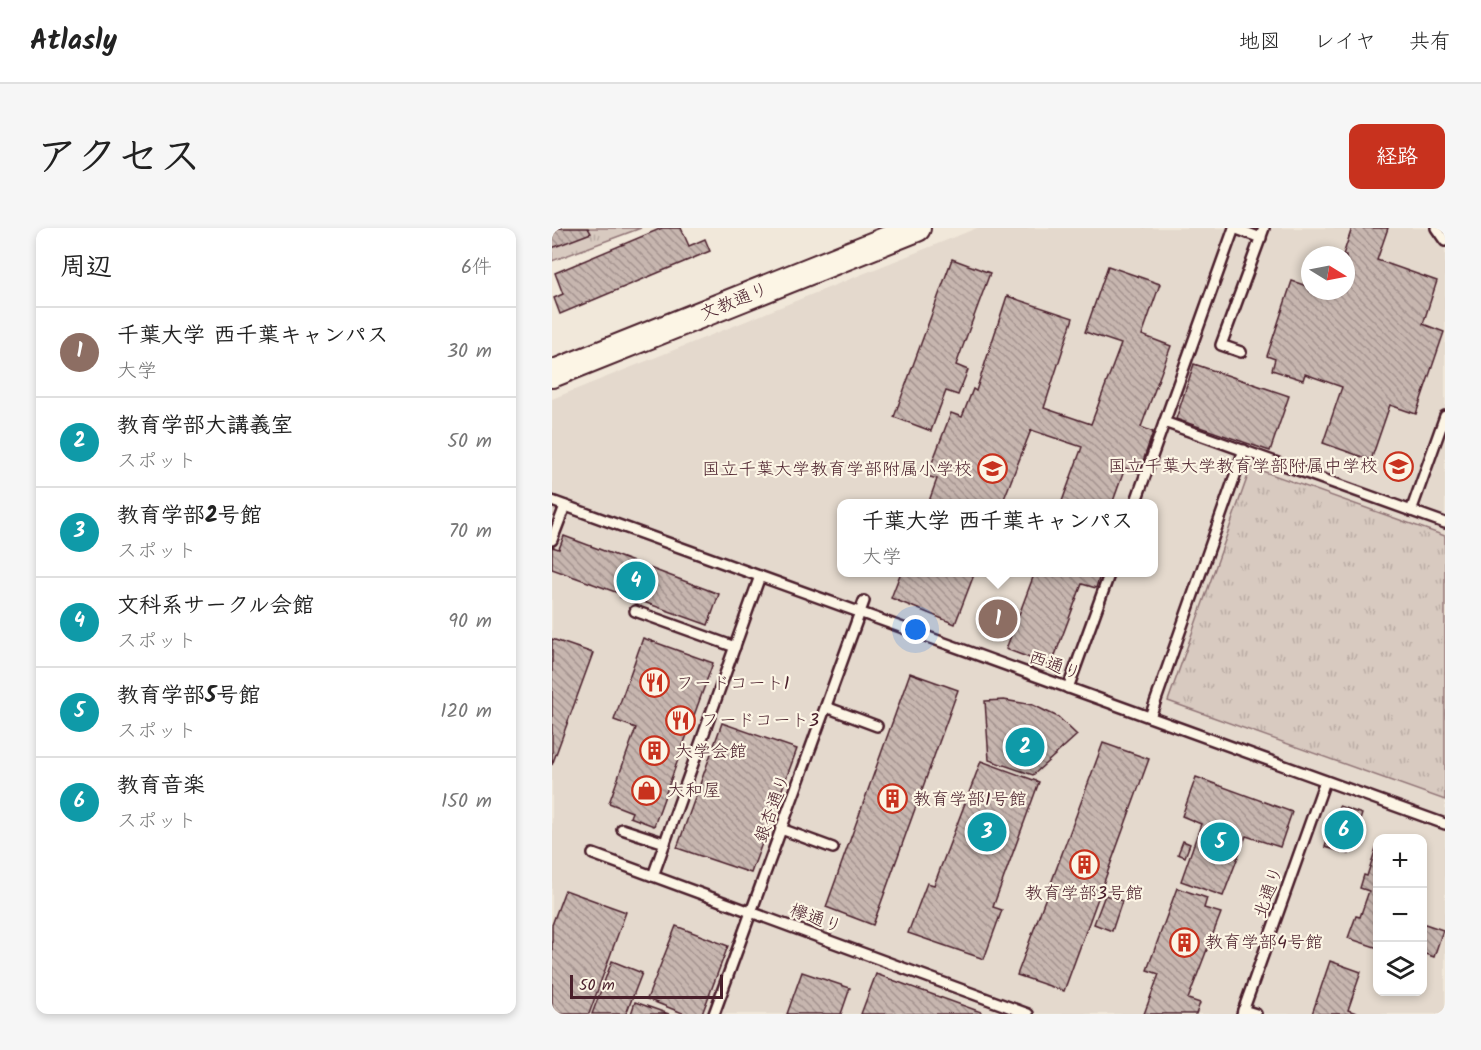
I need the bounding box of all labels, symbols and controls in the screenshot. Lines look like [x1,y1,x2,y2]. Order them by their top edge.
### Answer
text: Atlasly [30,19,117,64]
text: 地図 [1239,26,1281,59]
text: レイヤ [1314,26,1376,59]
text: 共有 [1409,26,1451,59]
button: 経路 [1349,124,1445,189]
text: アクセス [36,125,201,192]
north arrow [1301,246,1355,300]
text: 周辺 [60,247,112,289]
text: 6件 [461,252,492,284]
street label: 文教通り [696,275,773,329]
text: 千葉大学 西千葉キャンパス [117,319,389,354]
text: 1 [76,336,83,368]
text: 30 m [447,336,492,368]
text: 大学 [117,356,157,388]
text: 教育学部大講義室 [117,409,293,444]
text: 2 [74,426,85,458]
text: 50 m [447,426,492,458]
text: スポット [117,446,197,478]
school or university icon: 国立千葉大学教育学部附属中学校 [1383,450,1415,482]
school or university icon: 国立千葉大学教育学部附属小学校 [977,453,1009,485]
place label: 国立千葉大学教育学部附属中学校 [1108,453,1378,482]
place label: 国立千葉大学教育学部附属小学校 [702,456,972,485]
text: 教育学部2号館 [117,499,262,534]
popup [837,499,1158,577]
text: 千葉大学 西千葉キャンパス [862,505,1133,540]
text: 3 [74,516,85,548]
text: 70 m [449,516,492,548]
text: スポット [117,536,197,568]
text: 大学 [862,542,902,574]
pin: 4 [616,558,656,604]
text: 文科系サークル会館 [117,589,314,624]
pin: 1 [978,596,1018,642]
text: 4 [74,606,85,638]
text: 90 m [448,606,492,638]
your location [901,615,930,644]
text: スポット [117,626,197,658]
street label: 西通り [1024,644,1085,689]
restaurant icon: フードコート1 [639,667,671,699]
place label: フードコート1 [676,670,789,699]
text: 教育学部5号館 [117,679,260,714]
text: 5 [74,696,85,728]
text: 120 m [440,696,492,728]
restaurant icon: フードコート3 [664,704,696,736]
place label: フードコート3 [701,707,819,736]
text: スポット [117,716,197,748]
pin: 2 [1006,724,1044,770]
building icon: 大学会館 [638,735,670,767]
place label: 大学会館 [675,738,747,767]
text: 教育音楽 [117,769,205,804]
street label: 銀杏通り [747,770,799,847]
shop icon: 大和屋 [630,774,662,806]
place label: 大和屋 [667,777,721,806]
building icon: 教育学部1号館 [876,783,908,815]
text: 6 [74,786,85,818]
text: 150 m [441,786,492,818]
place label: 教育学部1号館 [913,786,1027,815]
text: スポット [117,806,197,838]
pin: 6 [1324,808,1364,852]
pin: 3 [968,810,1006,854]
pin: 5 [1200,820,1240,864]
map controls [1373,834,1427,996]
button: + [1373,834,1427,888]
building icon: 教育学部3号館 [1068,848,1100,880]
street label: 北通り [1247,862,1292,923]
place label: 教育学部3号館 [1025,880,1143,909]
button: − [1373,888,1427,942]
street label: 欅通り [785,897,846,942]
building icon: 教育学部4号館 [1168,926,1200,958]
place label: 教育学部4号館 [1205,929,1323,958]
button: layers [1373,942,1427,996]
scale bar [570,972,723,1000]
text: 50 m [579,973,615,998]

